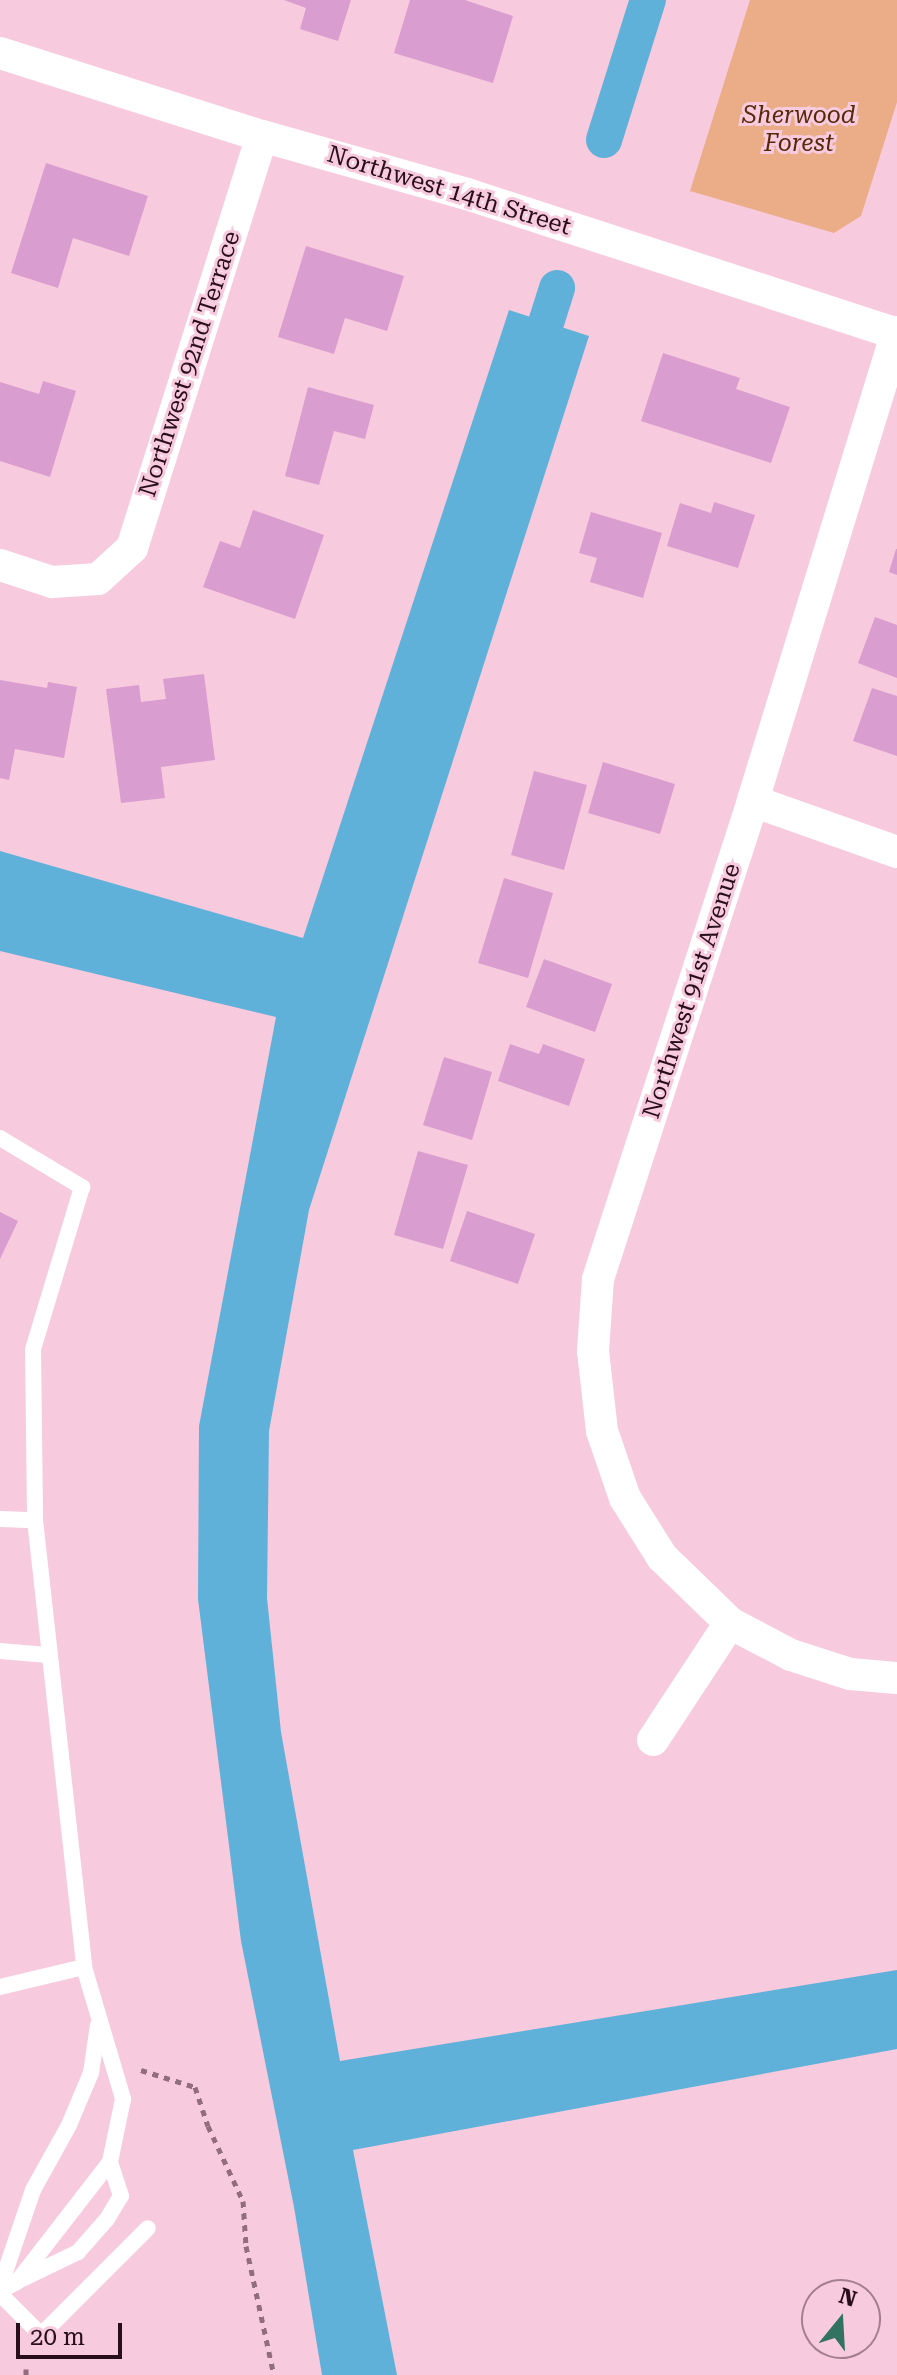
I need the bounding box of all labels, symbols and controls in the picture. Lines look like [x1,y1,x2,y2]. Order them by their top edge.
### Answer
park label: Sherwood Forest [742,102,856,158]
street label: Northwest 14th Street [324,140,574,242]
street label: Northwest 92nd Terrace [133,228,247,500]
street label: Northwest 91st Avenue [637,860,747,1122]
north arrow [801,2279,881,2359]
text: N [836,2283,860,2312]
scale bar [20,2307,126,2357]
text: 20 m [30,2323,85,2351]

